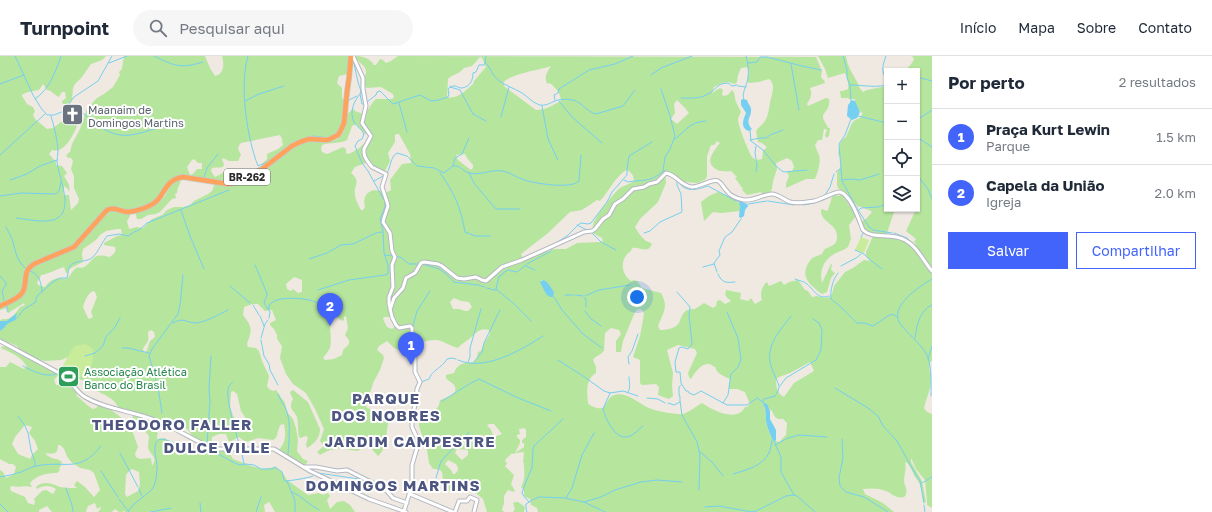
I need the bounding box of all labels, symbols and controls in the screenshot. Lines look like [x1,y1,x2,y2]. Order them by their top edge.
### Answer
search box [133,10,413,46]
text: Turnpoint [20,16,109,39]
icon: search [147,17,169,39]
text: Pesquisar aqui [179,19,285,37]
text: Início [960,19,996,36]
text: Mapa [1018,19,1055,36]
text: Sobre [1077,19,1116,36]
text: Contato [1138,19,1192,36]
map controls [884,68,920,212]
button: + [884,68,920,104]
text: Por perto [948,72,1025,93]
text: 2 resultados [1119,74,1196,90]
church icon: Maanaim de Domingos Martins [59,102,85,128]
place label: Maanaim de Domingos Martins [88,103,184,129]
button: − [884,104,920,140]
text: Praça Kurt Lewin [986,120,1110,138]
text: 1 [958,129,964,145]
text: 1.5 km [1156,129,1196,145]
text: Parque [986,138,1030,154]
button: locate [884,140,920,176]
road number: BR-262 [224,169,270,185]
button: layers [884,176,920,212]
text: Capela da União [986,176,1104,194]
text: 2 [957,185,965,201]
text: 2.0 km [1154,185,1196,201]
text: Igreja [986,194,1021,210]
button: Salvar [948,232,1068,269]
button: Compartilhar [1076,232,1196,269]
your location [627,287,647,307]
pin: 2 [317,293,343,326]
pin: 1 [398,332,424,365]
sports icon: Associação Atlética Banco do Brasil [55,364,81,390]
place label: Associação Atlética Banco do Brasil [84,365,187,391]
district label: PARQUE DOS NOBRES [331,389,441,424]
district label: THEODORO FALLER [92,415,252,433]
district label: JARDIM CAMPESTRE [324,432,496,450]
district label: DULCE VILLE [163,438,271,456]
district label: DOMINGOS MARTINS [305,476,481,494]

